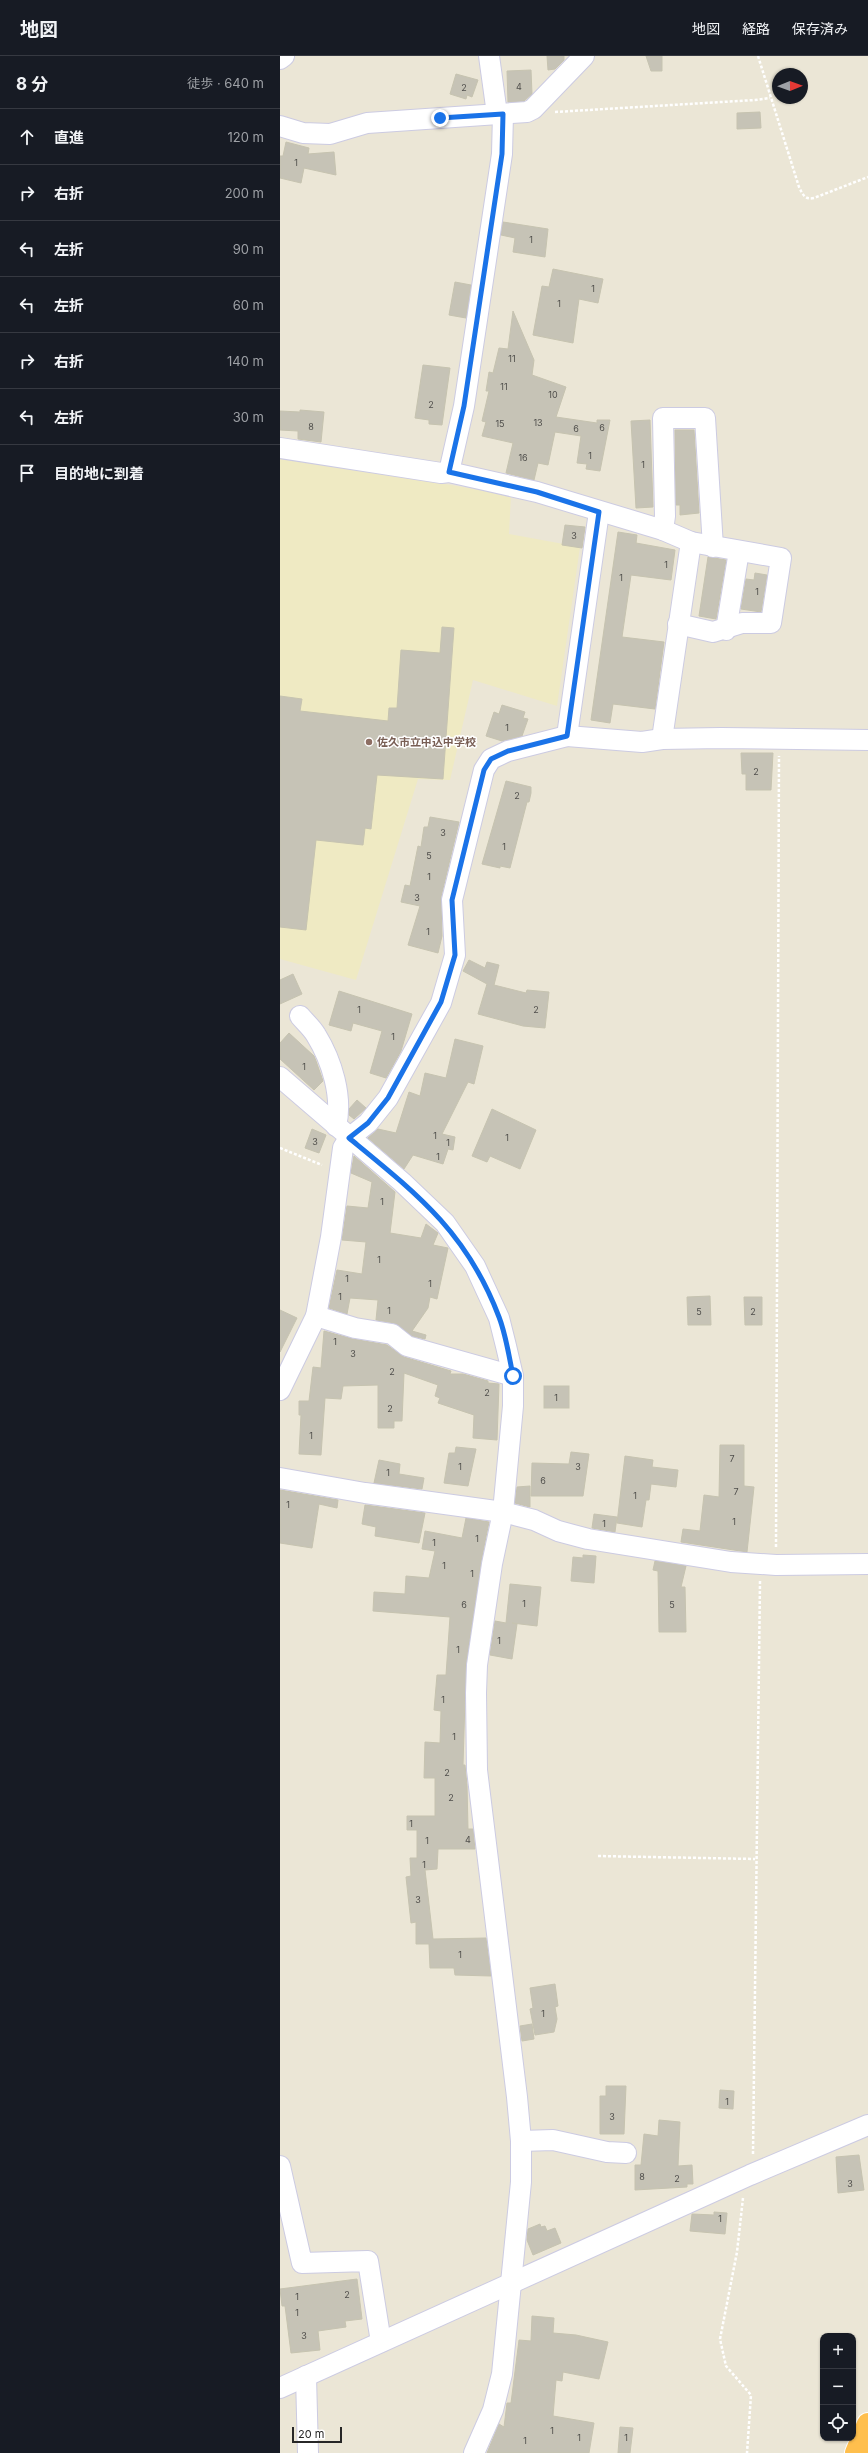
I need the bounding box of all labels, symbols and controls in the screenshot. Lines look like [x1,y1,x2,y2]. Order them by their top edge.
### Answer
text: 地図 [20,18,58,41]
text: 地図 [692,20,720,37]
text: 経路 [742,20,770,37]
text: 保存済み [792,20,848,37]
north arrow [772,68,808,104]
text: 8 分 [16,74,48,94]
text: 徒歩 · 640 m [187,75,264,91]
house number: 4 [516,81,522,92]
house number: 2 [461,82,467,93]
route end [431,109,449,127]
icon: ahead [16,126,38,148]
text: 直進 [54,128,84,147]
text: 120 m [228,129,264,145]
house number: 1 [294,157,298,168]
icon: right [16,182,38,204]
text: 右折 [54,184,84,203]
text: 200 m [225,185,264,201]
house number: 1 [529,234,533,245]
icon: left [16,238,38,260]
text: 左折 [54,240,84,259]
text: 90 m [233,241,264,257]
house number: 1 [591,283,595,294]
icon: left [16,294,38,316]
text: 左折 [54,296,84,315]
text: 60 m [233,297,264,313]
house number: 1 [557,298,561,309]
icon: right [16,350,38,372]
text: 右折 [54,352,84,371]
text: 140 m [227,353,264,369]
house number: 11 [508,353,516,364]
house number: 11 [500,381,508,392]
house number: 10 [548,389,558,400]
house number: 2 [428,399,434,410]
icon: left [16,406,38,428]
text: 左折 [54,408,84,427]
text: 30 m [233,409,264,425]
house number: 13 [533,417,543,428]
house number: 15 [495,418,505,429]
house number: 8 [308,421,314,432]
house number: 6 [599,422,605,433]
house number: 6 [573,423,579,434]
house number: 1 [588,450,592,461]
house number: 16 [518,452,528,463]
house number: 1 [641,459,645,470]
icon: arrive [16,462,38,484]
text: 目的地に到着 [54,464,144,483]
house number: 3 [571,530,577,541]
house number: 1 [664,559,668,570]
house number: 1 [619,572,623,583]
house number: 1 [755,586,759,597]
house number: 1 [505,722,509,733]
place label: 佐久市立中込中学校 [377,735,476,749]
marker: 佐久市立中込中学校 [364,737,374,747]
house number: 2 [753,766,759,777]
house number: 2 [514,790,520,801]
house number: 3 [440,827,446,838]
house number: 1 [502,841,506,852]
house number: 5 [426,850,432,861]
house number: 1 [427,871,431,882]
house number: 3 [414,892,420,903]
house number: 1 [426,926,430,937]
house number: 1 [357,1004,361,1015]
house number: 2 [533,1004,539,1015]
house number: 1 [391,1031,395,1042]
house number: 1 [302,1061,306,1072]
house number: 1 [433,1130,437,1141]
house number: 1 [505,1132,509,1143]
house number: 3 [312,1136,318,1147]
house number: 1 [446,1137,450,1148]
house number: 1 [436,1151,440,1162]
house number: 1 [380,1196,384,1207]
house number: 1 [377,1254,381,1265]
house number: 1 [345,1273,349,1284]
house number: 1 [428,1278,432,1289]
house number: 1 [338,1291,342,1302]
house number: 1 [387,1305,391,1316]
house number: 5 [696,1306,702,1317]
house number: 2 [750,1306,756,1317]
house number: 1 [333,1336,337,1347]
house number: 3 [350,1348,356,1359]
house number: 2 [389,1366,395,1377]
route start [504,1367,522,1385]
house number: 2 [484,1387,490,1398]
house number: 1 [554,1392,558,1403]
house number: 2 [387,1403,393,1414]
house number: 1 [309,1430,313,1441]
house number: 7 [729,1453,735,1464]
house number: 1 [458,1461,462,1472]
house number: 3 [575,1461,581,1472]
house number: 1 [386,1467,390,1478]
house number: 6 [540,1475,546,1486]
house number: 7 [733,1486,739,1497]
house number: 1 [633,1490,637,1501]
house number: 1 [286,1499,290,1510]
house number: 1 [732,1516,736,1527]
house number: 1 [602,1518,606,1529]
house number: 1 [475,1533,479,1544]
house number: 1 [432,1537,436,1548]
house number: 1 [442,1560,446,1571]
house number: 1 [470,1568,474,1579]
house number: 1 [522,1598,526,1609]
house number: 6 [461,1599,467,1610]
house number: 5 [669,1599,675,1610]
house number: 1 [497,1635,501,1646]
house number: 1 [456,1644,460,1655]
house number: 1 [441,1694,445,1705]
house number: 1 [452,1731,456,1742]
house number: 2 [444,1767,450,1778]
house number: 2 [448,1792,454,1803]
house number: 1 [409,1818,413,1829]
house number: 4 [465,1834,471,1845]
house number: 1 [425,1835,429,1846]
house number: 1 [422,1859,426,1870]
house number: 3 [415,1894,421,1905]
house number: 1 [458,1949,462,1960]
house number: 1 [541,2008,545,2019]
house number: 1 [725,2096,729,2107]
house number: 3 [609,2111,615,2122]
house number: 8 [639,2171,645,2182]
house number: 2 [674,2173,680,2184]
house number: 3 [847,2178,853,2189]
house number: 1 [718,2213,722,2224]
house number: 2 [344,2289,350,2300]
house number: 1 [295,2291,299,2302]
house number: 1 [295,2307,299,2318]
house number: 3 [301,2330,307,2341]
map controls [820,2333,856,2441]
button: + [820,2333,856,2369]
button: − [820,2369,856,2405]
button: locate [820,2405,856,2441]
scale bar [292,2425,342,2444]
house number: 1 [550,2425,554,2436]
text: 20 m [298,2427,324,2441]
house number: 1 [577,2432,581,2443]
house number: 1 [624,2432,628,2443]
house number: 1 [523,2435,527,2446]

